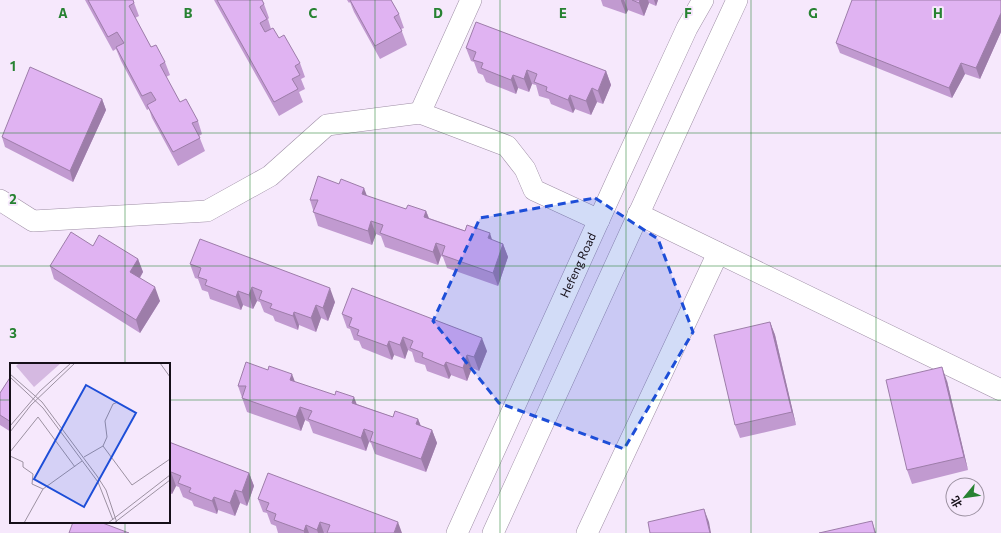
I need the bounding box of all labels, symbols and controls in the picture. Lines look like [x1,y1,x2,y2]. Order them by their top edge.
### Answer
text: A [58,5,68,21]
text: B [184,5,193,21]
text: C [309,5,318,21]
text: D [433,5,443,21]
text: E [559,5,567,21]
text: F [684,5,692,21]
text: G [808,5,818,21]
text: H [933,5,943,21]
text: 1 [10,58,16,74]
text: 2 [9,191,17,207]
street label: Hefeng Road [557,230,598,299]
text: 3 [9,325,17,341]
inset map [10,363,170,523]
north arrow [945,477,985,517]
text: 北 [947,494,964,510]

